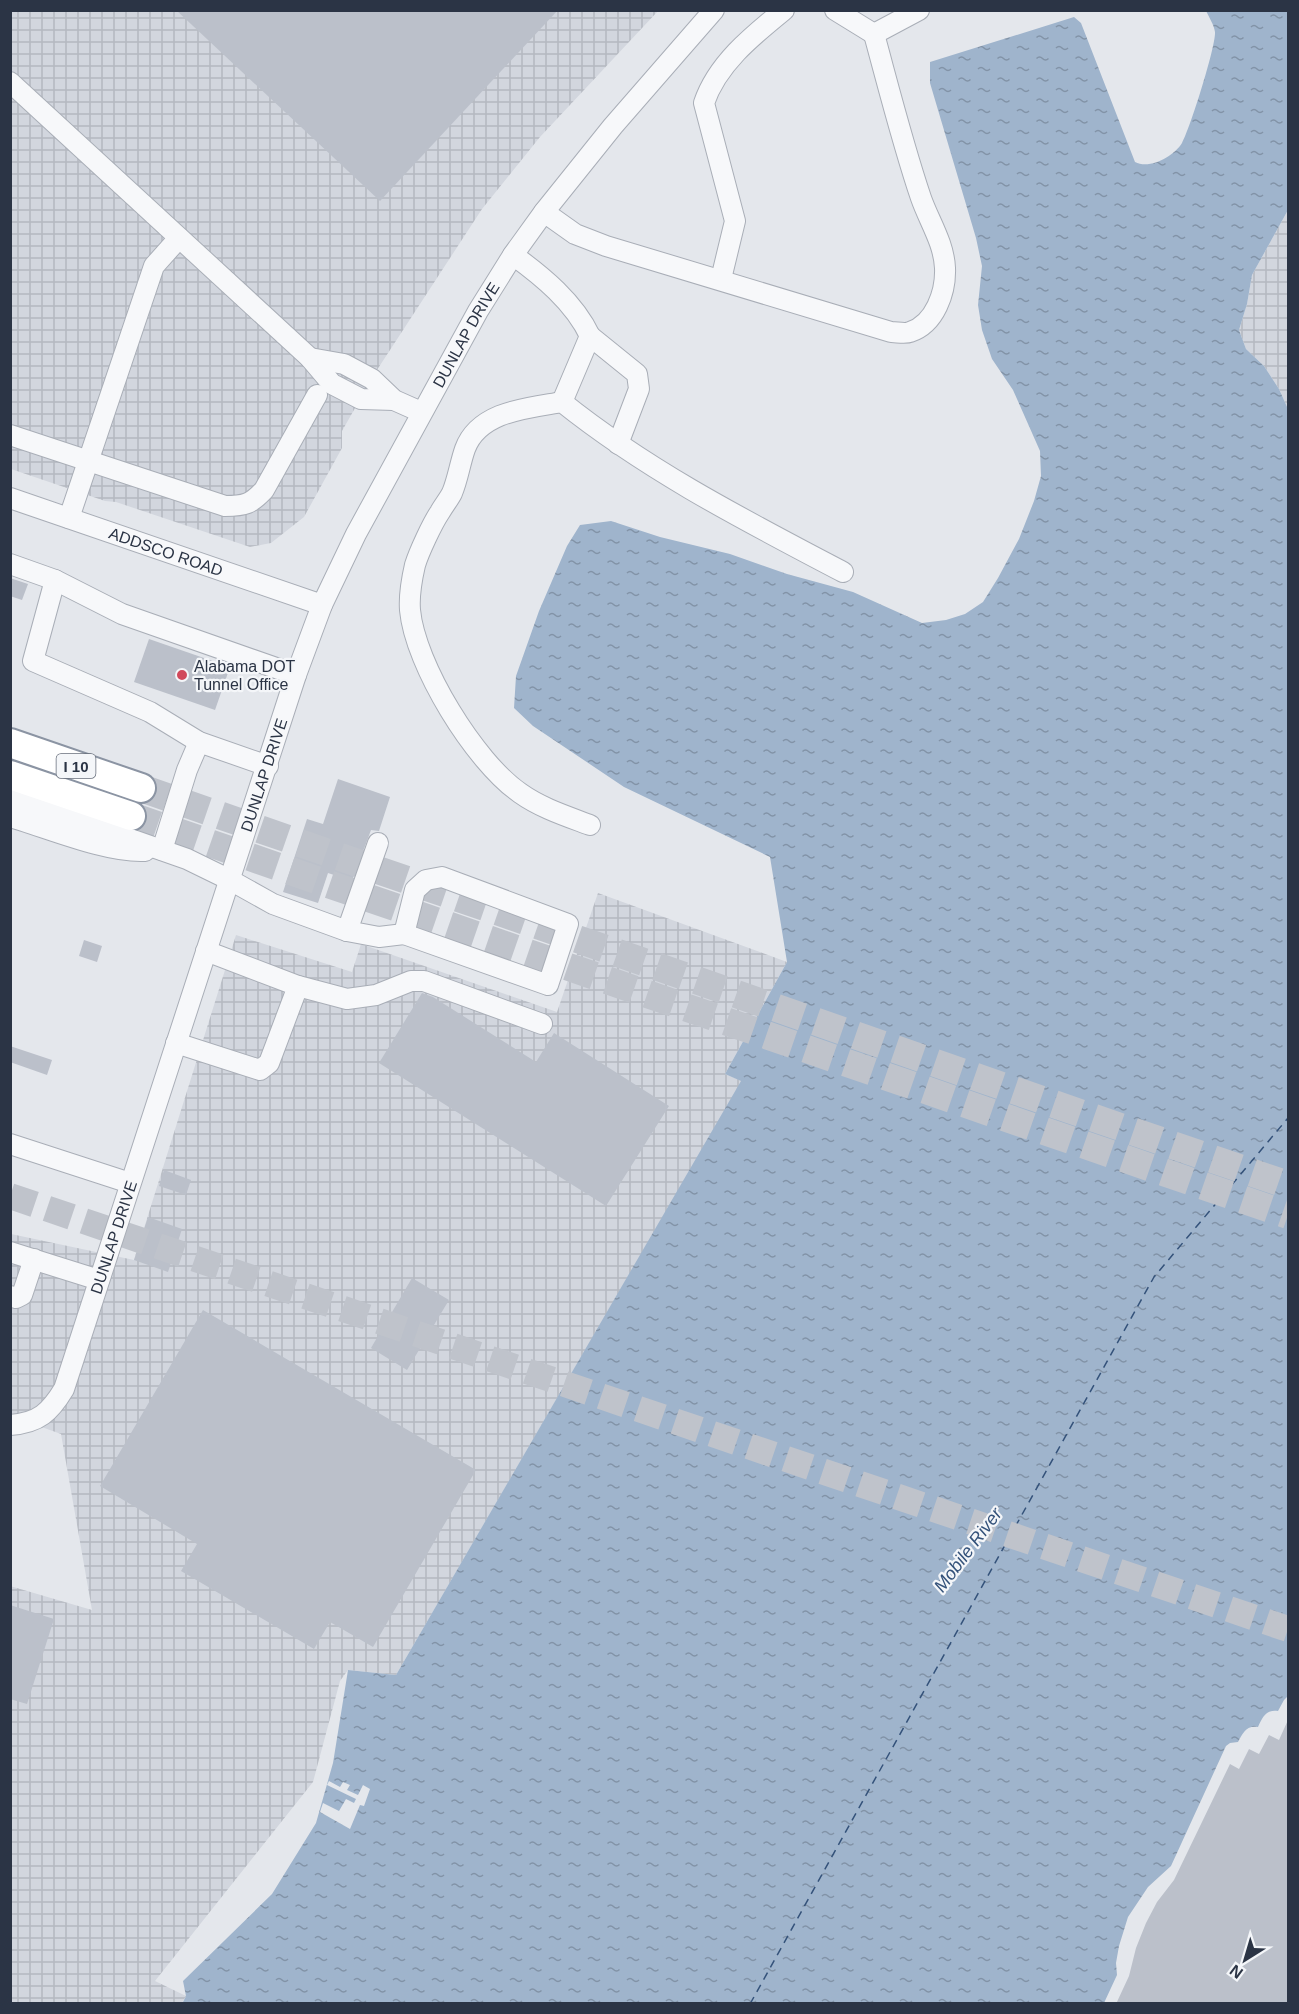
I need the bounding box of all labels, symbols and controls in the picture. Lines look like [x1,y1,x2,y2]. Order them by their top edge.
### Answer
street label: DUNLAP DRIVE [429,279,502,390]
street label: ADDSCO ROAD [107,524,225,579]
place label: Alabama DOT Tunnel Office [194,658,296,693]
marker: Alabama DOT Tunnel Office [175,668,189,682]
street label: DUNLAP DRIVE [237,716,290,834]
road number: I 10 [56,754,96,778]
street label: DUNLAP DRIVE [87,1178,140,1296]
water label: Mobile River [930,1503,1007,1596]
north arrow [1215,1930,1275,1990]
text: N [1227,1961,1246,1982]

